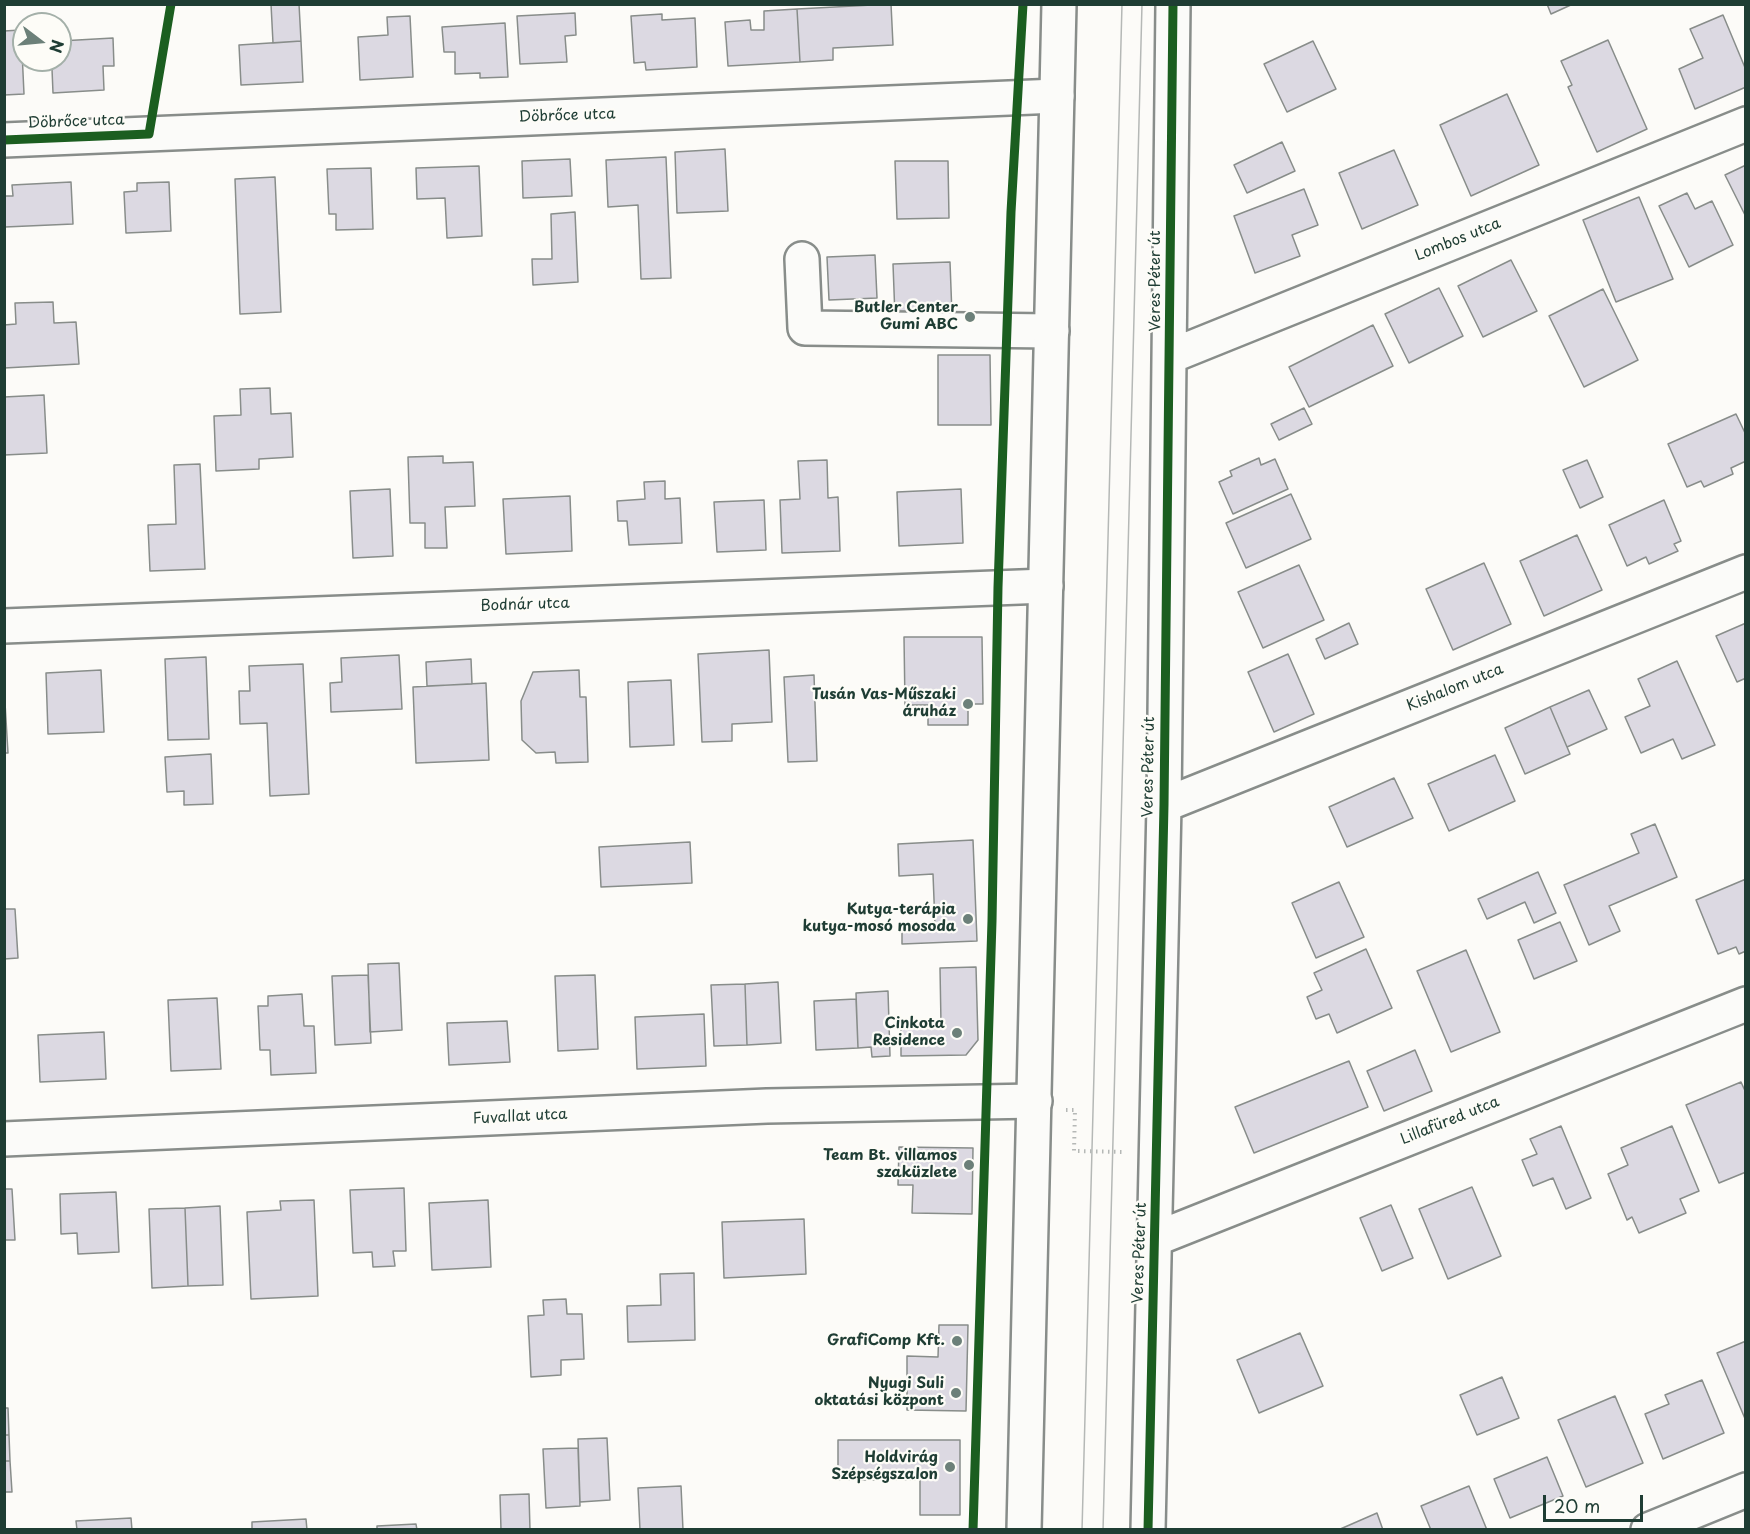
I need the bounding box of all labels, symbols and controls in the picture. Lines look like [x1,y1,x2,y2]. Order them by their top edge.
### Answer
north arrow [12,12,72,72]
text: N [44,37,71,56]
street label: Döbrőce utca [518,105,616,127]
street label: Döbrőce utca [27,111,125,133]
street label: Lombos utca [1413,215,1503,265]
street label: Veres Péter út [1147,230,1165,332]
place label: Butler Center Gumi ABC [854,299,958,334]
marker: Butler Center Gumi ABC [963,310,977,324]
street label: Bodnár utca [480,594,570,616]
street label: Kishalom utca [1404,660,1506,716]
place label: Tusán Vas-Műszaki áruház [812,686,956,721]
marker: Tusán Vas-Műszaki áruház [961,697,975,711]
street label: Veres Péter út [1139,716,1159,818]
place label: Kutya-terápia kutya-mosó mosoda [803,901,956,936]
marker: Kutya-terápia kutya-mosó mosoda [961,912,975,926]
place label: Cinkota Residence [873,1015,945,1050]
marker: Cinkota Residence [950,1026,964,1040]
street label: Lillafüred utca [1398,1093,1502,1149]
street label: Fuvallat utca [472,1106,568,1128]
place label: Team Bt. villamos szaküzlete [823,1147,957,1182]
marker: Team Bt. villamos szaküzlete [962,1158,976,1172]
street label: Veres Péter út [1129,1202,1151,1304]
place label: GrafiComp Kft. [827,1332,945,1350]
marker: GrafiComp Kft. [950,1334,964,1348]
place label: Nyugi Suli oktatási központ [815,1375,944,1410]
marker: Nyugi Suli oktatási központ [949,1386,963,1400]
place label: Holdvirág Szépségszalon [831,1449,938,1484]
marker: Holdvirág Szépségszalon [943,1460,957,1474]
scale bar [1546,1483,1646,1521]
text: 20 m [1554,1492,1600,1519]

